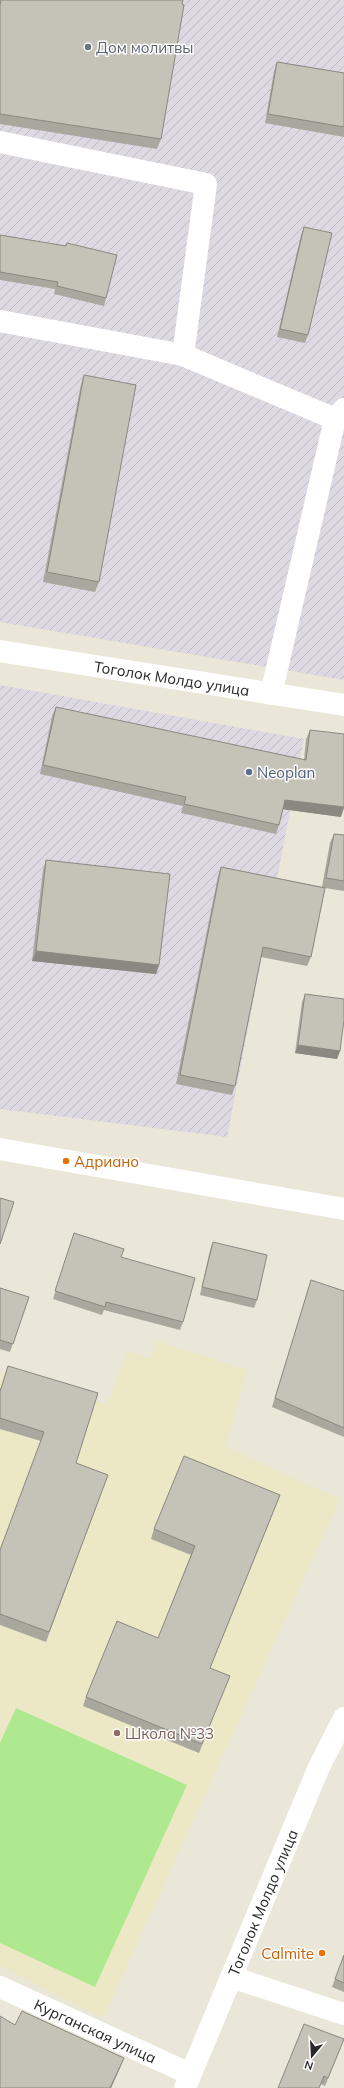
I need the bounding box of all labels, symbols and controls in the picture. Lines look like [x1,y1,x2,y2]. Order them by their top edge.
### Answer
place label: Дом молитвы [96,38,194,57]
marker: Дом молитвы [83,42,93,52]
street label: Тоголок Молдо улица [93,656,251,700]
place label: Neoplan [257,763,315,782]
marker: Neoplan [244,767,254,777]
place label: Адриано [74,1152,139,1171]
marker: Адриано [61,1156,71,1166]
place label: Школа №33 [125,1724,214,1743]
marker: Школа №33 [112,1728,122,1738]
street label: Тоголок Молдо улица [223,1826,301,1979]
place label: Calmite [261,1944,314,1963]
marker: Calmite [317,1948,327,1958]
street label: Курганская улица [31,1995,160,2067]
north arrow [292,2036,332,2076]
text: N [303,2058,315,2073]

